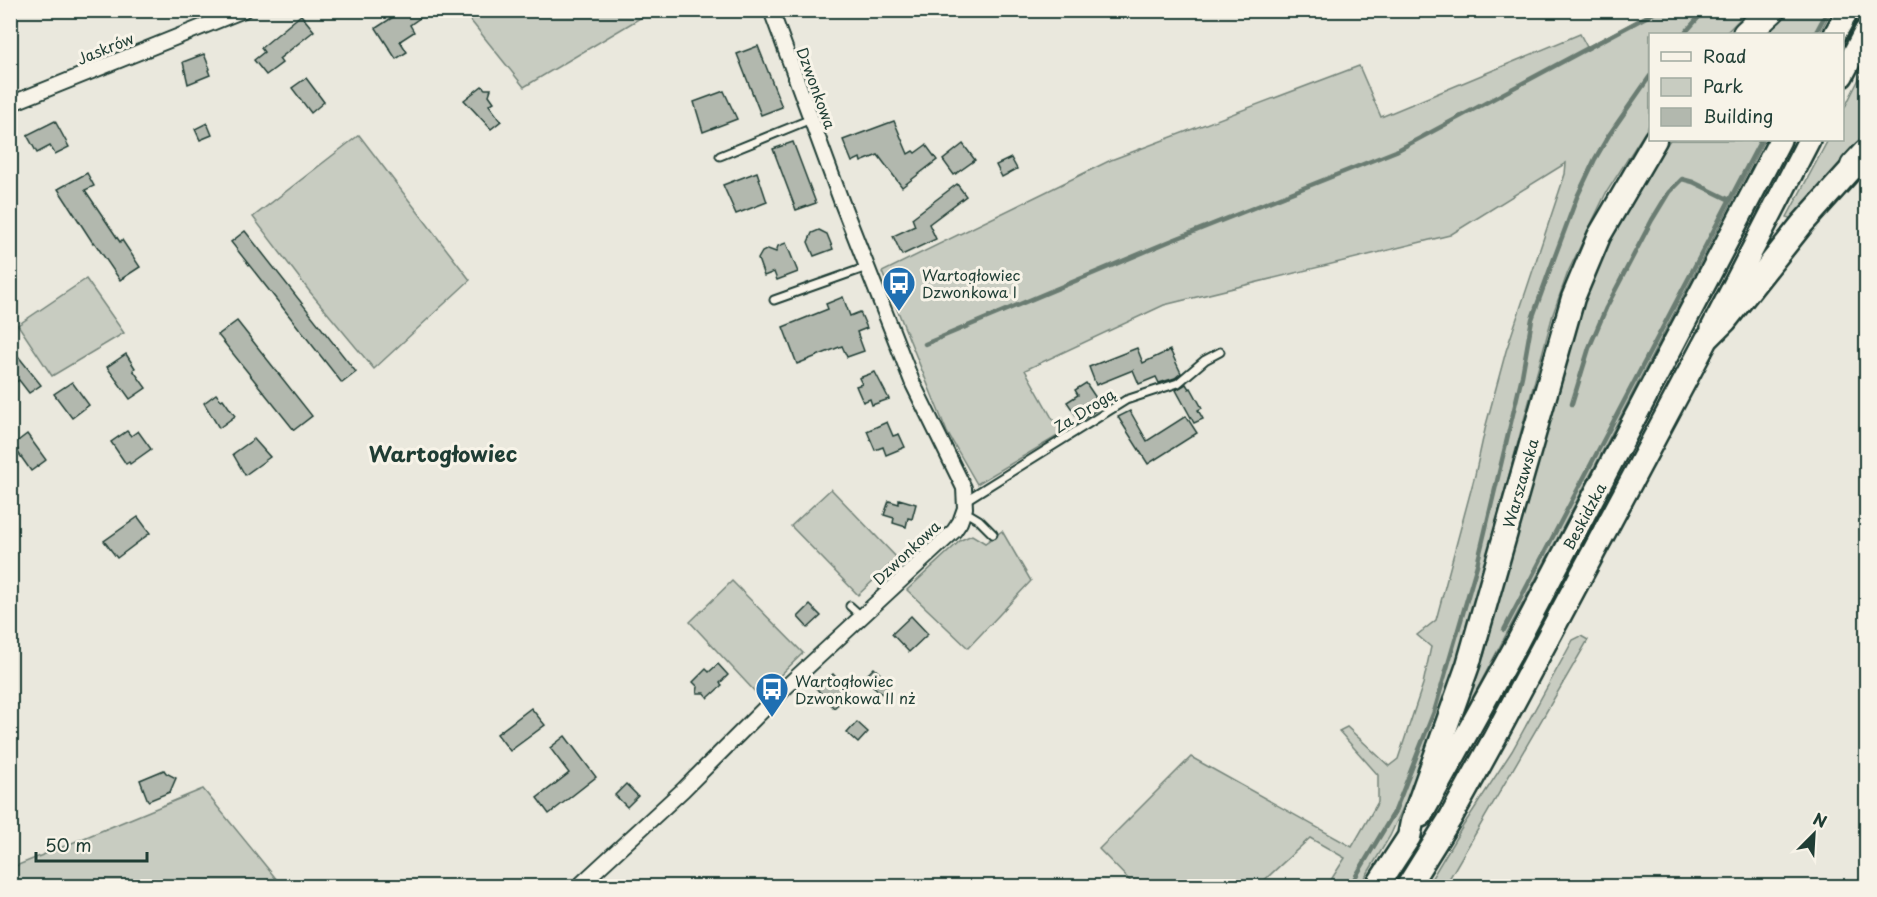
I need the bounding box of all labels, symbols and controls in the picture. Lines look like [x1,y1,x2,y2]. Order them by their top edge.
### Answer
street label: Jaskrów [73,26,137,70]
legend [1649,33,1844,141]
text: Road [1703,42,1747,69]
street label: Dzwonkowa [792,44,843,133]
text: Park [1703,72,1743,99]
text: Building [1703,102,1773,129]
place label: Wartogłowiec Dzwonkowa I [922,263,1021,303]
bus stop icon: Wartogłowiec Dzwonkowa I [881,265,917,312]
street label: Za Drogą [1049,382,1120,438]
street label: Warszawska [1496,435,1544,530]
district label: Wartogłowiec [369,437,517,469]
street label: Beskidzka [1557,478,1612,554]
street label: Dzwonkowa [867,514,946,590]
place label: Wartogłowiec Dzwonkowa II nż [795,669,915,709]
bus stop icon: Wartogłowiec Dzwonkowa II nż [754,671,790,718]
north arrow [1784,804,1844,864]
text: N [1810,806,1831,833]
scale bar [36,825,147,863]
text: 50 m [45,831,92,858]

